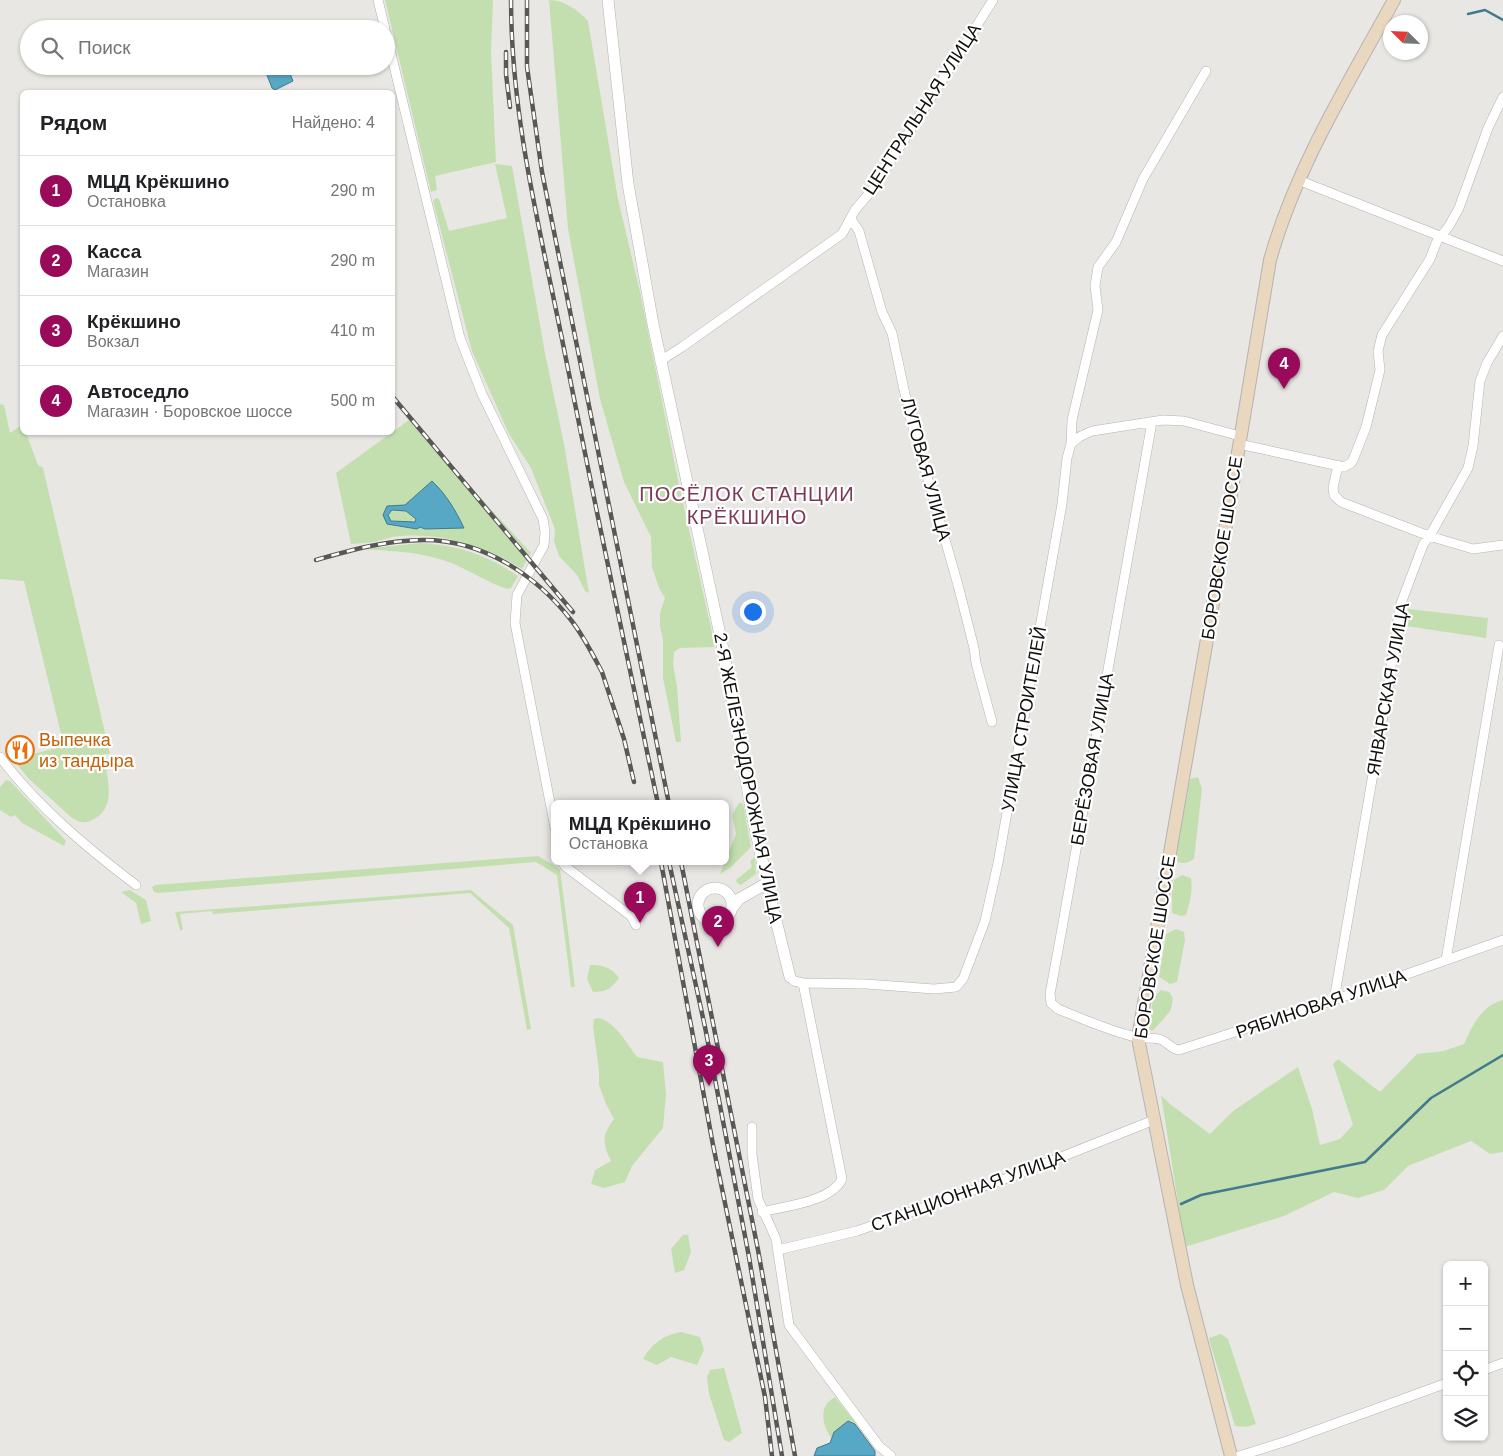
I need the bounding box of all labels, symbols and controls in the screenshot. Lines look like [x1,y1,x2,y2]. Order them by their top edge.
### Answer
north arrow [1383,15,1428,60]
search box [20,20,395,75]
street label: ЦЕНТРАЛЬНАЯ УЛИЦА [859,20,985,198]
icon: search [38,34,66,62]
text: Поиск [78,37,131,58]
text: Рядом [40,111,107,134]
text: Найдено: 4 [292,114,375,131]
text: МЦД Крёкшино [87,171,229,192]
text: 1 [52,182,60,199]
text: 290 m [331,182,375,199]
text: Остановка [87,193,166,210]
text: Касса [87,241,141,262]
text: 2 [52,252,60,269]
text: 290 m [331,252,375,269]
text: Магазин [87,263,149,280]
text: Крёкшино [87,311,181,332]
text: 3 [52,322,60,339]
text: 410 m [331,322,375,339]
text: Вокзал [87,333,139,350]
pin: 4 [1268,348,1300,389]
text: Автоседло [87,381,189,402]
text: 4 [52,392,60,409]
text: 500 m [331,392,375,409]
street label: ЛУГОВАЯ УЛИЦА [897,395,955,543]
text: Магазин · Боровское шоссе [87,403,293,420]
street label: БОРОВСКОЕ ШОССЕ [1198,455,1246,641]
district label: ПОСЁЛОК СТАНЦИИ КРЁКШИНО [639,483,855,528]
your location [740,599,766,625]
street label: ЯНВАРСКАЯ УЛИЦА [1363,601,1413,777]
street label: УЛИЦА СТРОИТЕЛЕЙ [997,625,1050,813]
street label: 2-Я ЖЕЛЕЗНОДОРОЖНАЯ УЛИЦА [709,631,787,925]
street label: БЕРЁЗОВАЯ УЛИЦА [1067,671,1117,847]
place label: Выпечка из тандыра [39,730,135,771]
restaurant icon: Выпечка из тандыра [5,735,35,765]
popup [551,800,729,865]
text: МЦД Крёкшино [569,813,711,834]
text: Остановка [569,835,648,852]
street label: БОРОВСКОЕ ШОССЕ [1131,854,1179,1040]
pin: 1 [624,882,656,923]
pin: 2 [702,906,734,947]
street label: РЯБИНОВАЯ УЛИЦА [1233,965,1409,1043]
pin: 3 [693,1045,725,1086]
street label: СТАНЦИОННАЯ УЛИЦА [868,1147,1068,1235]
map controls [1443,1261,1488,1441]
button: + [1443,1261,1488,1306]
button: − [1443,1306,1488,1351]
button: locate [1443,1351,1488,1396]
button: layers [1443,1396,1488,1441]

